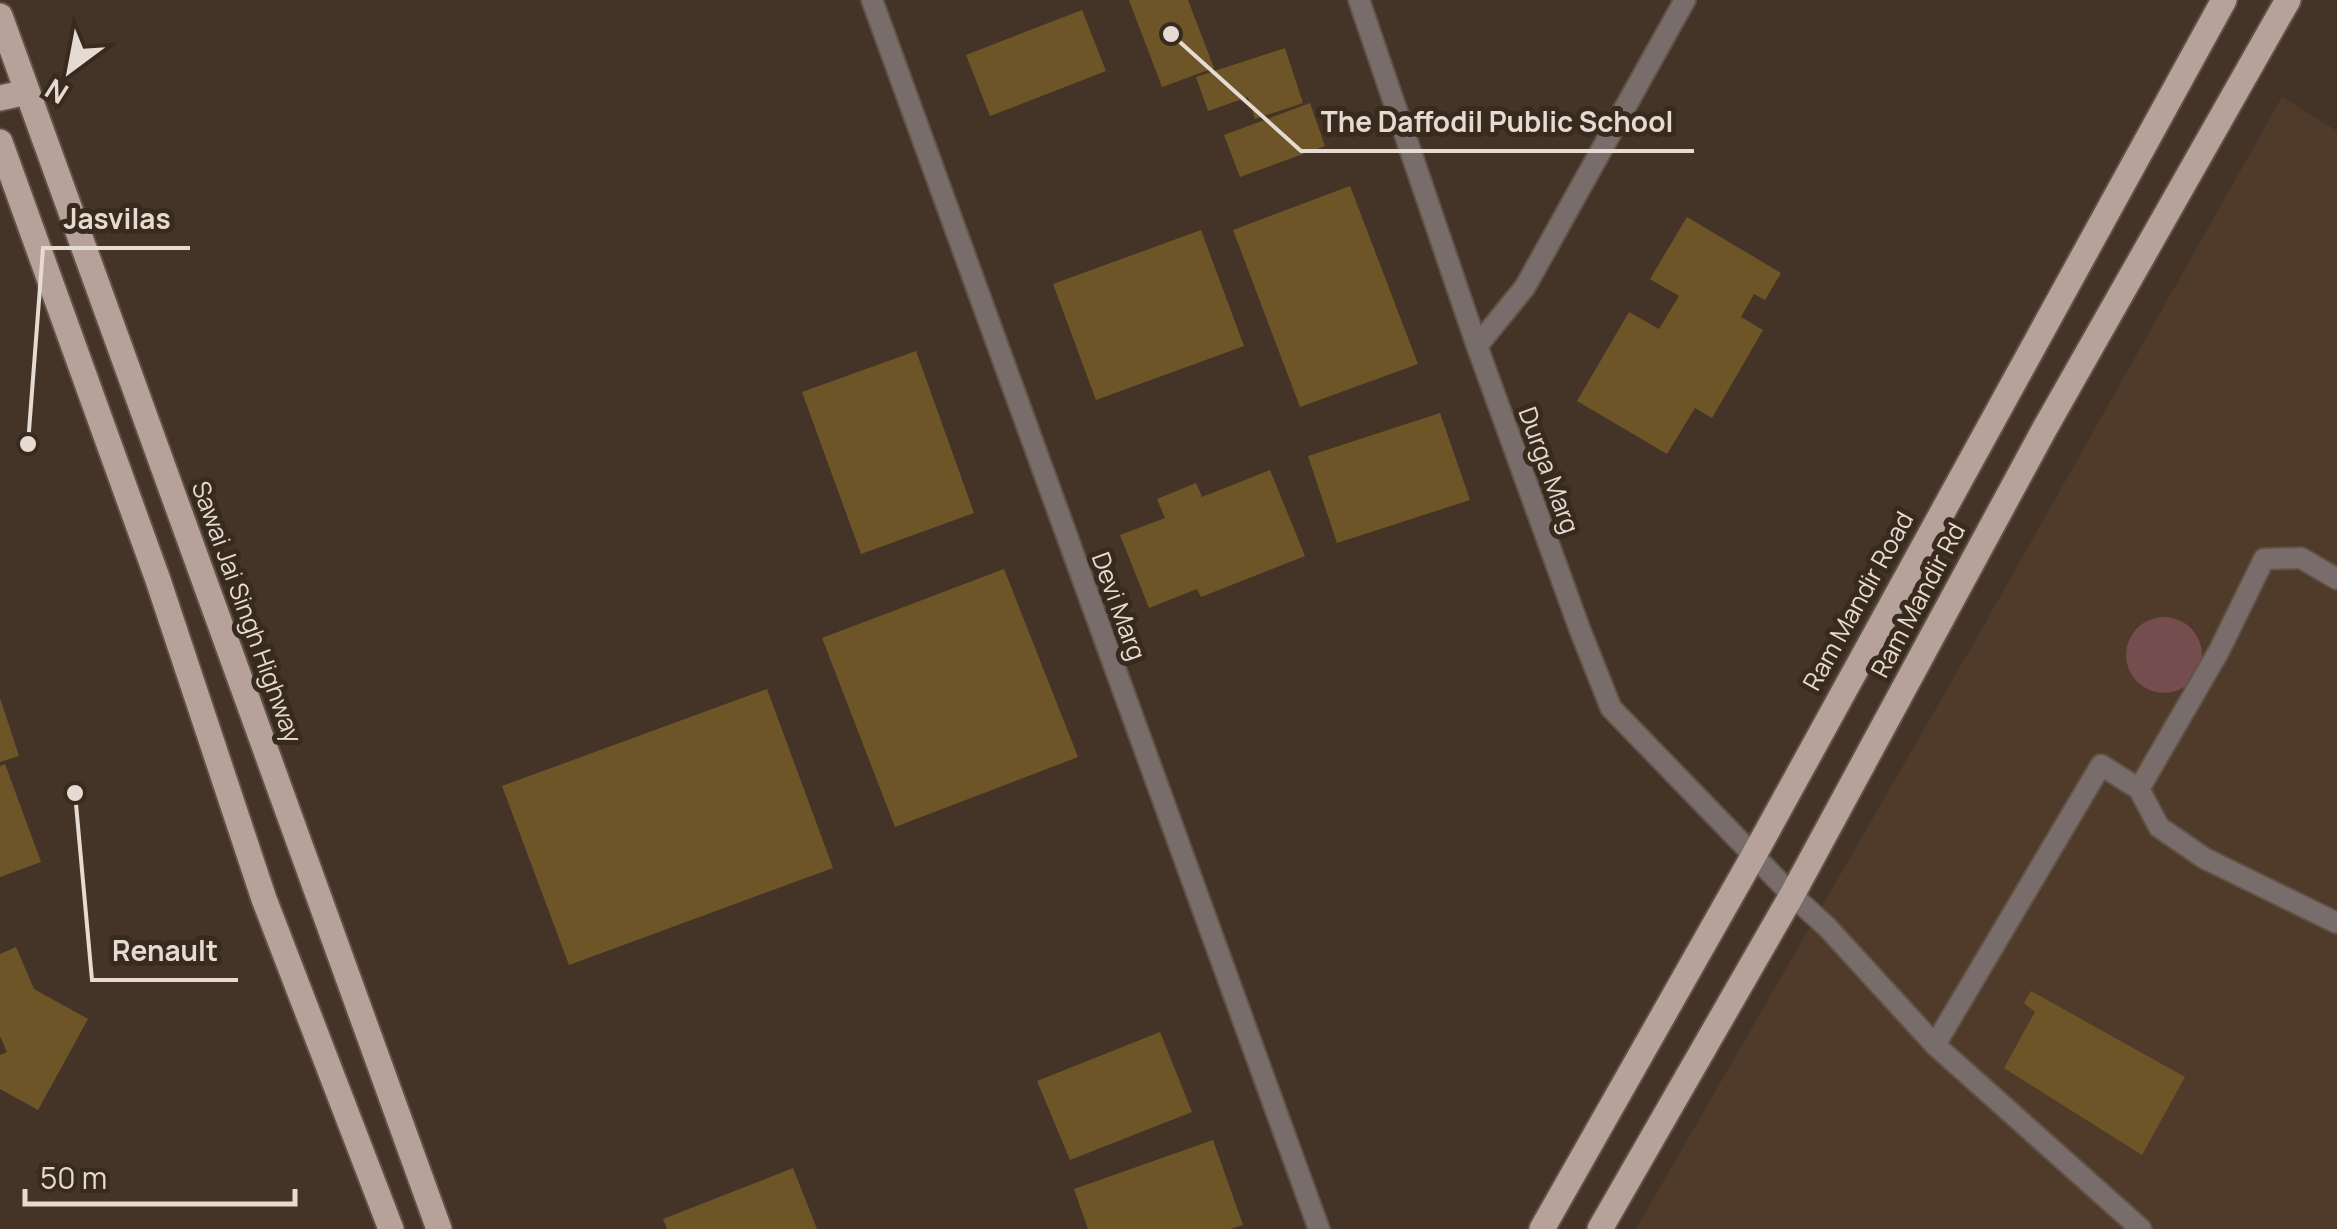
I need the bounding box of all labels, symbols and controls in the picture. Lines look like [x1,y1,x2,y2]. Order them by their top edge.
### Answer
north arrow [20,20,120,120]
text: N [38,71,75,113]
callout: The Daffodil Public School [1301,93,1694,151]
text: The Daffodil Public School [1321,102,1673,140]
callout: Jasvilas [43,190,190,248]
text: Jasvilas [63,199,171,237]
street label: Durga Marg [1510,402,1588,538]
street label: Sawai Jai Singh Highway [184,476,311,748]
street label: Ram Mandir Road [1794,505,1921,696]
street label: Ram Mandir Rd [1862,516,1973,683]
street label: Devi Marg [1084,547,1155,665]
callout: Renault [92,922,238,980]
text: Renault [112,931,218,969]
scale bar [25,1144,295,1206]
text: 50 m [40,1157,107,1198]

